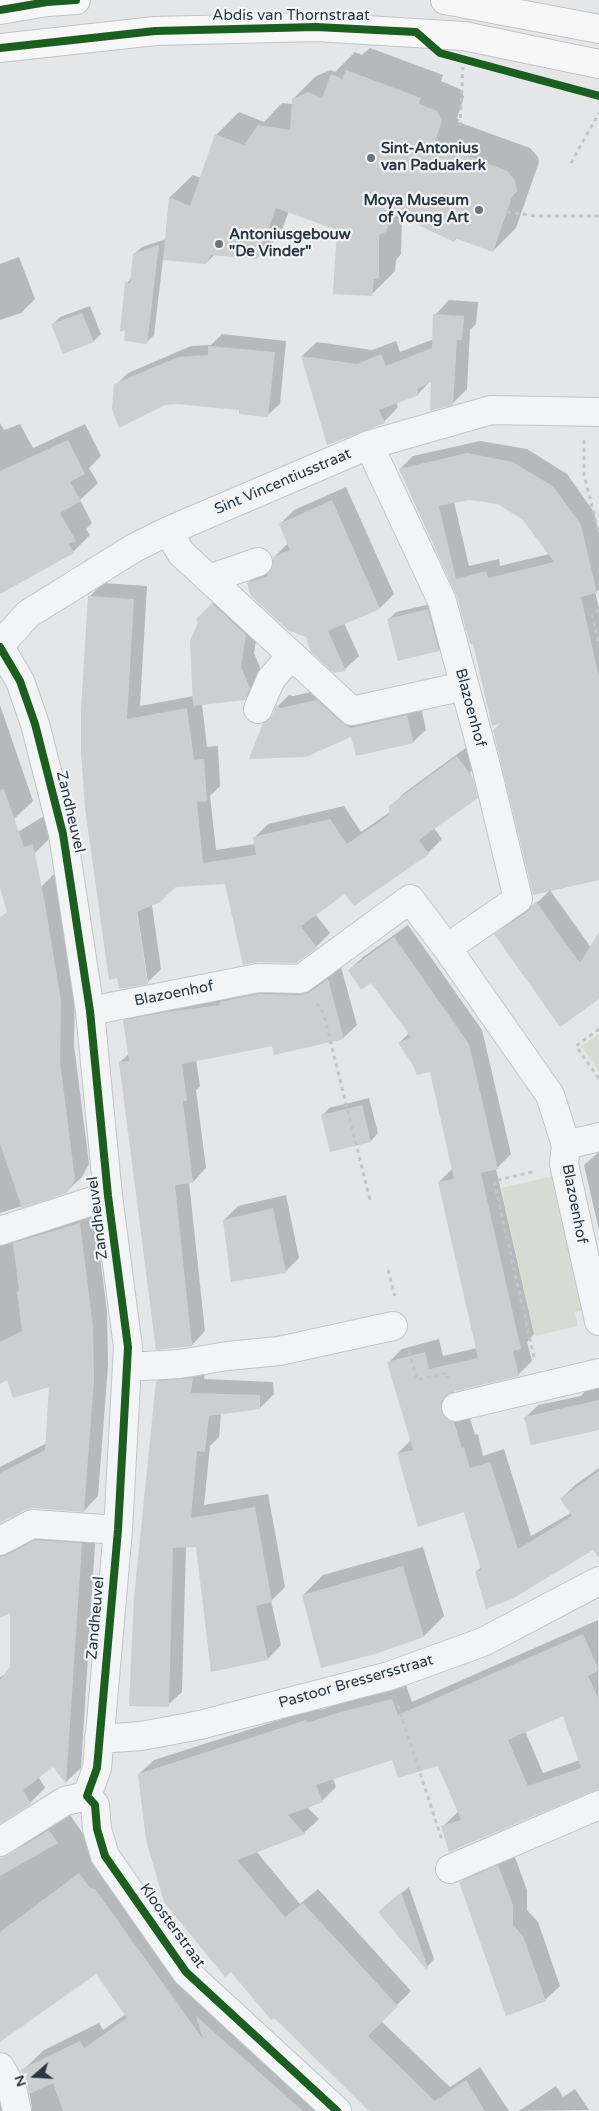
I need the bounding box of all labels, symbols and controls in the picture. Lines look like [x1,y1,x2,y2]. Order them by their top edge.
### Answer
street label: Abdis van Thornstraat [212,7,370,25]
place label: Sint-Antonius van Paduakerk [381,140,486,175]
marker: Sint-Antonius van Paduakerk [365,152,377,164]
place label: Moya Museum of Young Art [363,192,469,227]
marker: Moya Museum of Young Art [473,204,485,216]
place label: Antoniusgebouw "De Vinder" [229,226,351,261]
marker: Antoniusgebouw "De Vinder" [213,238,225,250]
street label: Sint Vincentiusstraat [212,445,354,519]
street label: Blazoenhof [451,667,489,749]
street label: Zandheuvel [52,769,88,855]
street label: Blazoenhof [133,977,215,1011]
street label: Blazoenhof [557,1163,591,1245]
street label: Zandheuvel [84,1175,112,1261]
street label: Zandheuvel [83,1576,109,1660]
street label: Pastoor Bressersstraat [277,1651,435,1713]
street label: Kloosterstraat [135,1880,209,1972]
north arrow [10,2051,60,2101]
text: N [10,2073,30,2089]

